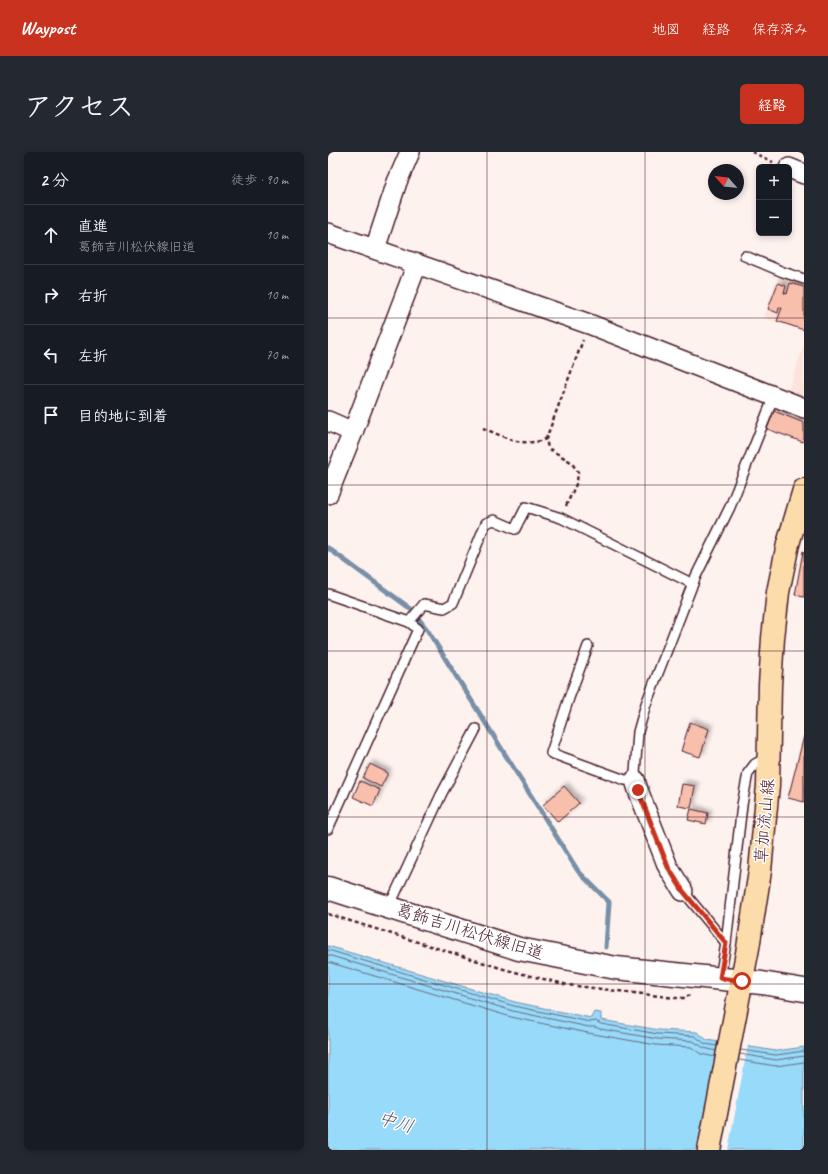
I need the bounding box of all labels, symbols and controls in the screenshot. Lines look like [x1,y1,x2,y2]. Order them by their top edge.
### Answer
text: Waypost [20,16,75,40]
text: 地図 [652,21,680,38]
text: 経路 [702,21,730,38]
text: 保存済み [752,21,808,38]
button: 経路 [740,84,804,124]
text: アクセス [24,89,134,124]
north arrow [708,164,744,200]
map controls [756,164,792,236]
button: + [756,164,792,200]
text: 2 分 [40,170,69,191]
text: 徒歩 · 90 m [231,172,288,188]
button: − [756,200,792,236]
text: 直進 [78,217,108,236]
icon: ahead [40,224,62,246]
text: 10 m [266,227,288,243]
text: 葛飾吉川松伏線旧道 [78,239,195,255]
icon: right [40,284,62,306]
text: 右折 [78,287,108,306]
text: 10 m [266,287,288,303]
icon: left [40,344,62,366]
text: 左折 [78,347,108,366]
text: 70 m [266,347,288,363]
icon: arrive [40,404,62,426]
text: 目的地に到着 [78,407,168,426]
street label: 草加流山線 [750,778,779,864]
route end [629,781,647,799]
street label: 葛飾吉川松伏線旧道 [394,899,546,964]
route start [733,972,751,990]
water label: 中川 [376,1106,416,1138]

